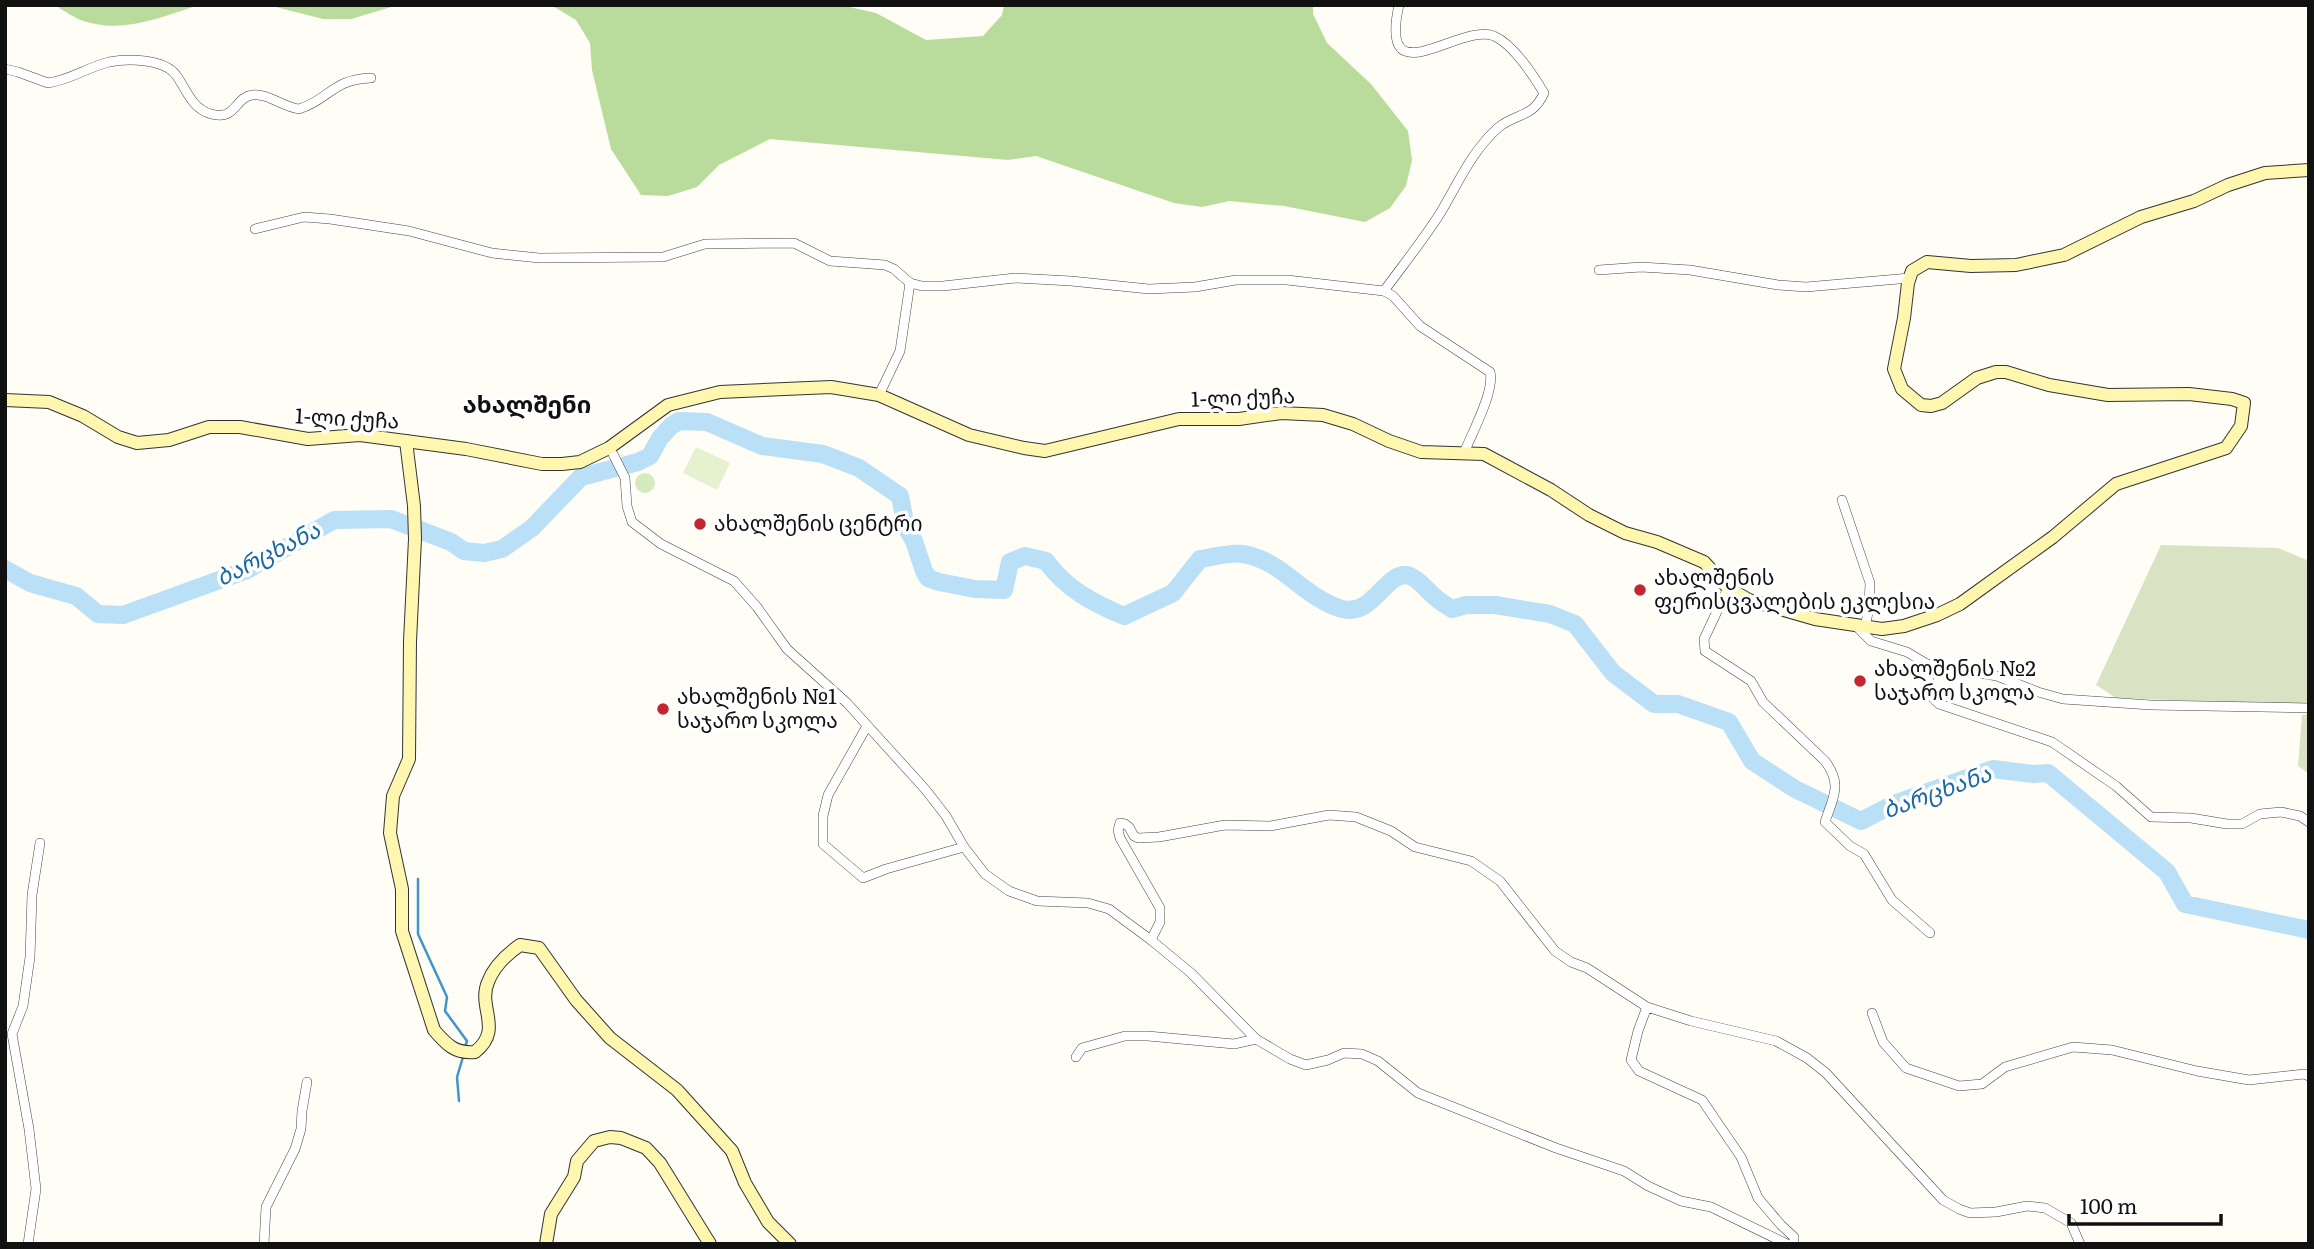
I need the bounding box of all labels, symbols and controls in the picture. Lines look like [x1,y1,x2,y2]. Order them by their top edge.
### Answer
street label: 1-ლი ქუჩა [1190,378,1296,413]
district label: ახალშენი [463,385,591,420]
street label: 1-ლი ქუჩა [294,398,400,435]
place label: ახალშენის ცენტრი [714,506,923,537]
water label: ბარცხანა [209,511,326,593]
marker: ახალშენის ცენტრი [692,516,708,532]
place label: ახალშენის ფერისცვალების ეკლესია [1654,560,1935,615]
marker: ახალშენის ფერისცვალების ეკლესია [1632,582,1648,598]
place label: ახალშენის №2 საჯარო სკოლა [1874,651,2036,706]
marker: ახალშენის №2 საჯარო სკოლა [1852,673,1868,689]
place label: ახალშენის №1 საჯარო სკოლა [677,679,838,734]
marker: ახალშენის №1 საჯარო სკოლა [655,701,671,717]
water label: ბარცხანა [1877,755,1996,825]
scale bar [2069,1182,2221,1226]
text: 100 m [2080,1189,2137,1220]

